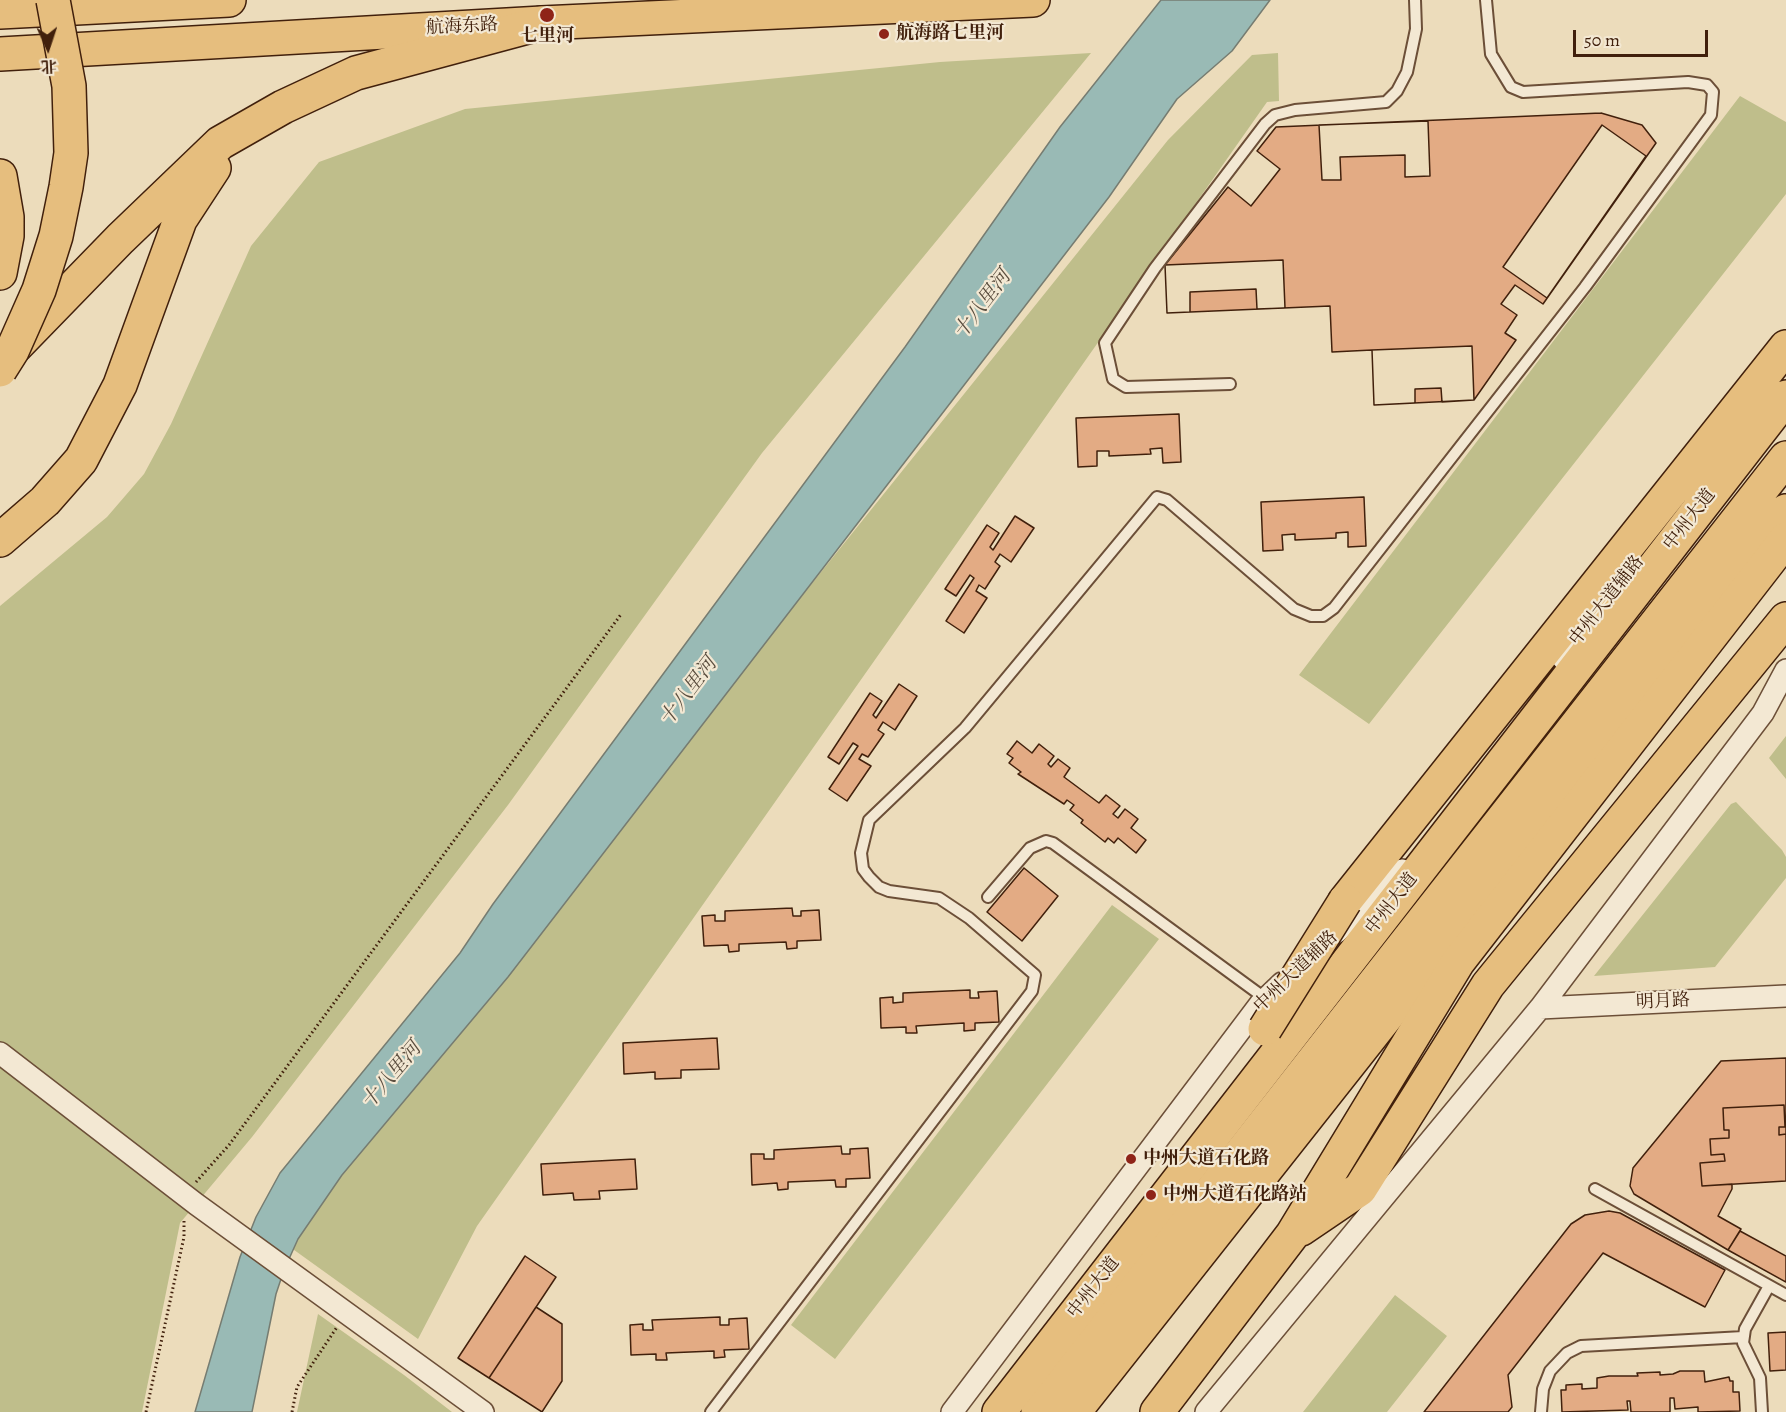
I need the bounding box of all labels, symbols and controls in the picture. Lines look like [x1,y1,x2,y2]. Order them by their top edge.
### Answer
marker: 七里河 [538,6,556,24]
street label: 航海东路 [425,14,499,40]
north arrow [18,18,78,78]
scale bar [1576,18,1711,56]
place label: 航海路七里河 [896,23,1004,45]
place label: 七里河 [520,26,574,48]
marker: 航海路七里河 [877,27,891,41]
text: 50 m [1584,28,1620,52]
text: 北 [40,55,58,77]
water label: 十八里河 [949,266,1017,344]
street label: 中州大道 [1659,485,1721,555]
street label: 中州大道辅路 [1565,552,1649,650]
water label: 十八里河 [655,653,723,731]
street label: 中州大道 [1361,869,1423,939]
street label: 中州大道辅路 [1250,927,1342,1017]
street label: 明月路 [1635,990,1691,1014]
water label: 十八里河 [357,1038,427,1114]
place label: 中州大道石化路 [1143,1148,1269,1170]
marker: 中州大道石化路 [1124,1152,1138,1166]
place label: 中州大道石化路站 [1163,1184,1307,1206]
marker: 中州大道石化路站 [1144,1188,1158,1202]
street label: 中州大道 [1063,1253,1125,1323]

